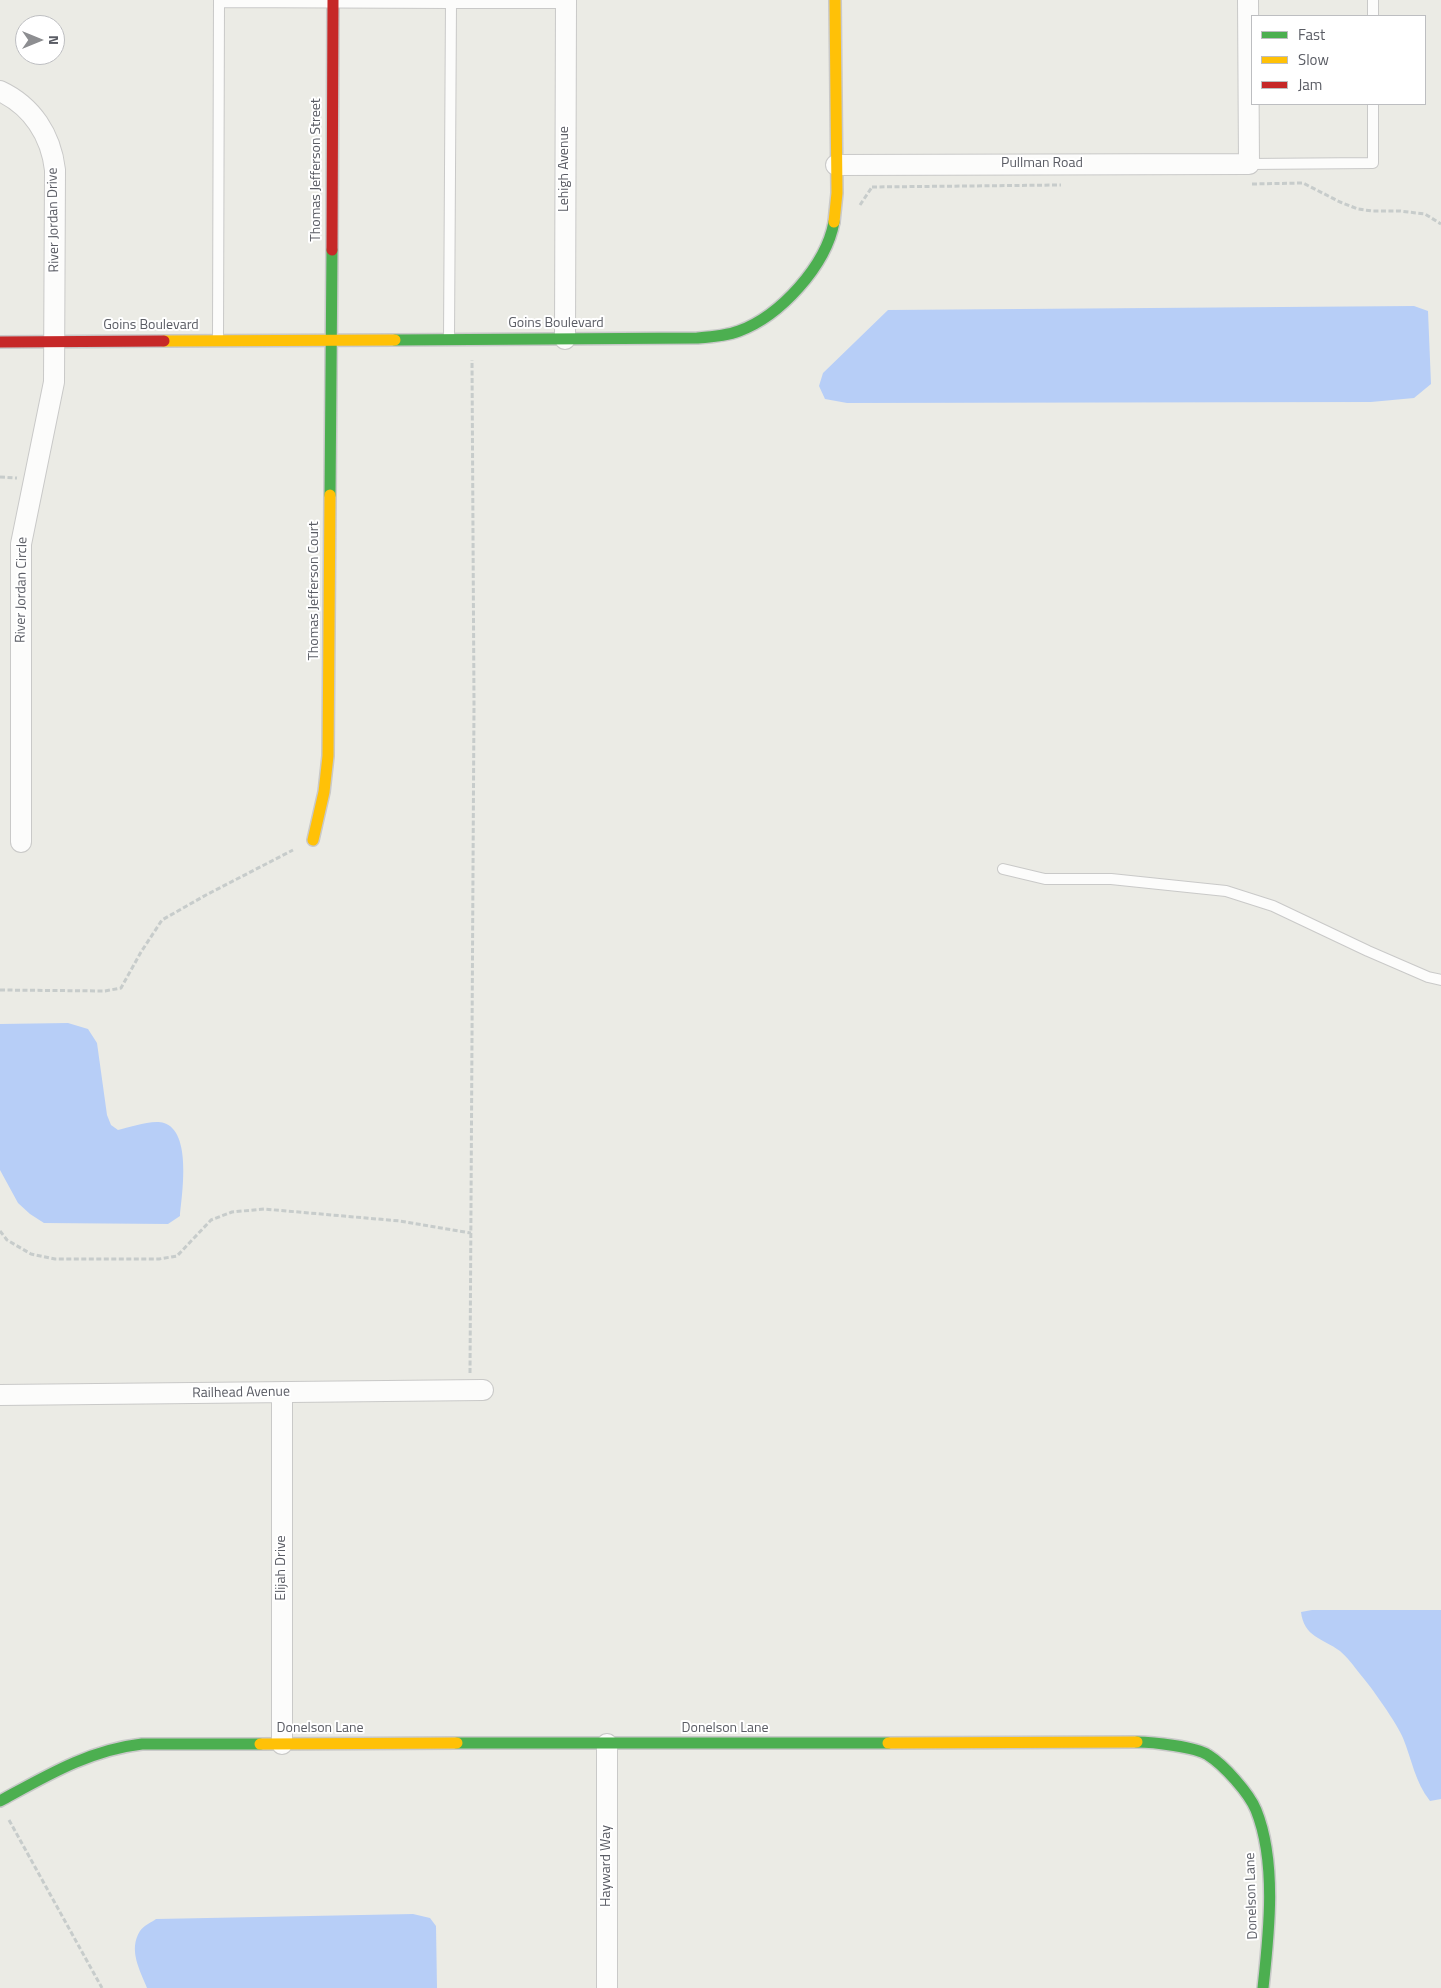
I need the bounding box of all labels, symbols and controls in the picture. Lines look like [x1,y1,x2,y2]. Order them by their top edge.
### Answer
north arrow [15,15,65,65]
legend [1251,15,1426,105]
text: Fast [1298,23,1325,46]
text: N [44,35,65,45]
text: Slow [1298,48,1329,71]
text: Jam [1298,73,1322,96]
street label: Thomas Jefferson Street [309,98,325,242]
street label: Lehigh Avenue [557,126,573,212]
street label: Pullman Road [1001,156,1083,172]
street label: River Jordan Drive [45,167,63,273]
street label: Goins Boulevard [508,316,604,332]
street label: Goins Boulevard [103,318,199,334]
street label: Thomas Jefferson Court [307,521,323,661]
street label: River Jordan Circle [13,537,31,643]
street label: Railhead Avenue [192,1384,290,1402]
street label: Elijah Drive [274,1535,290,1601]
street label: Donelson Lane [276,1721,364,1737]
street label: Donelson Lane [681,1721,769,1737]
street label: Hayward Way [599,1825,615,1907]
street label: Donelson Lane [1242,1852,1262,1940]

